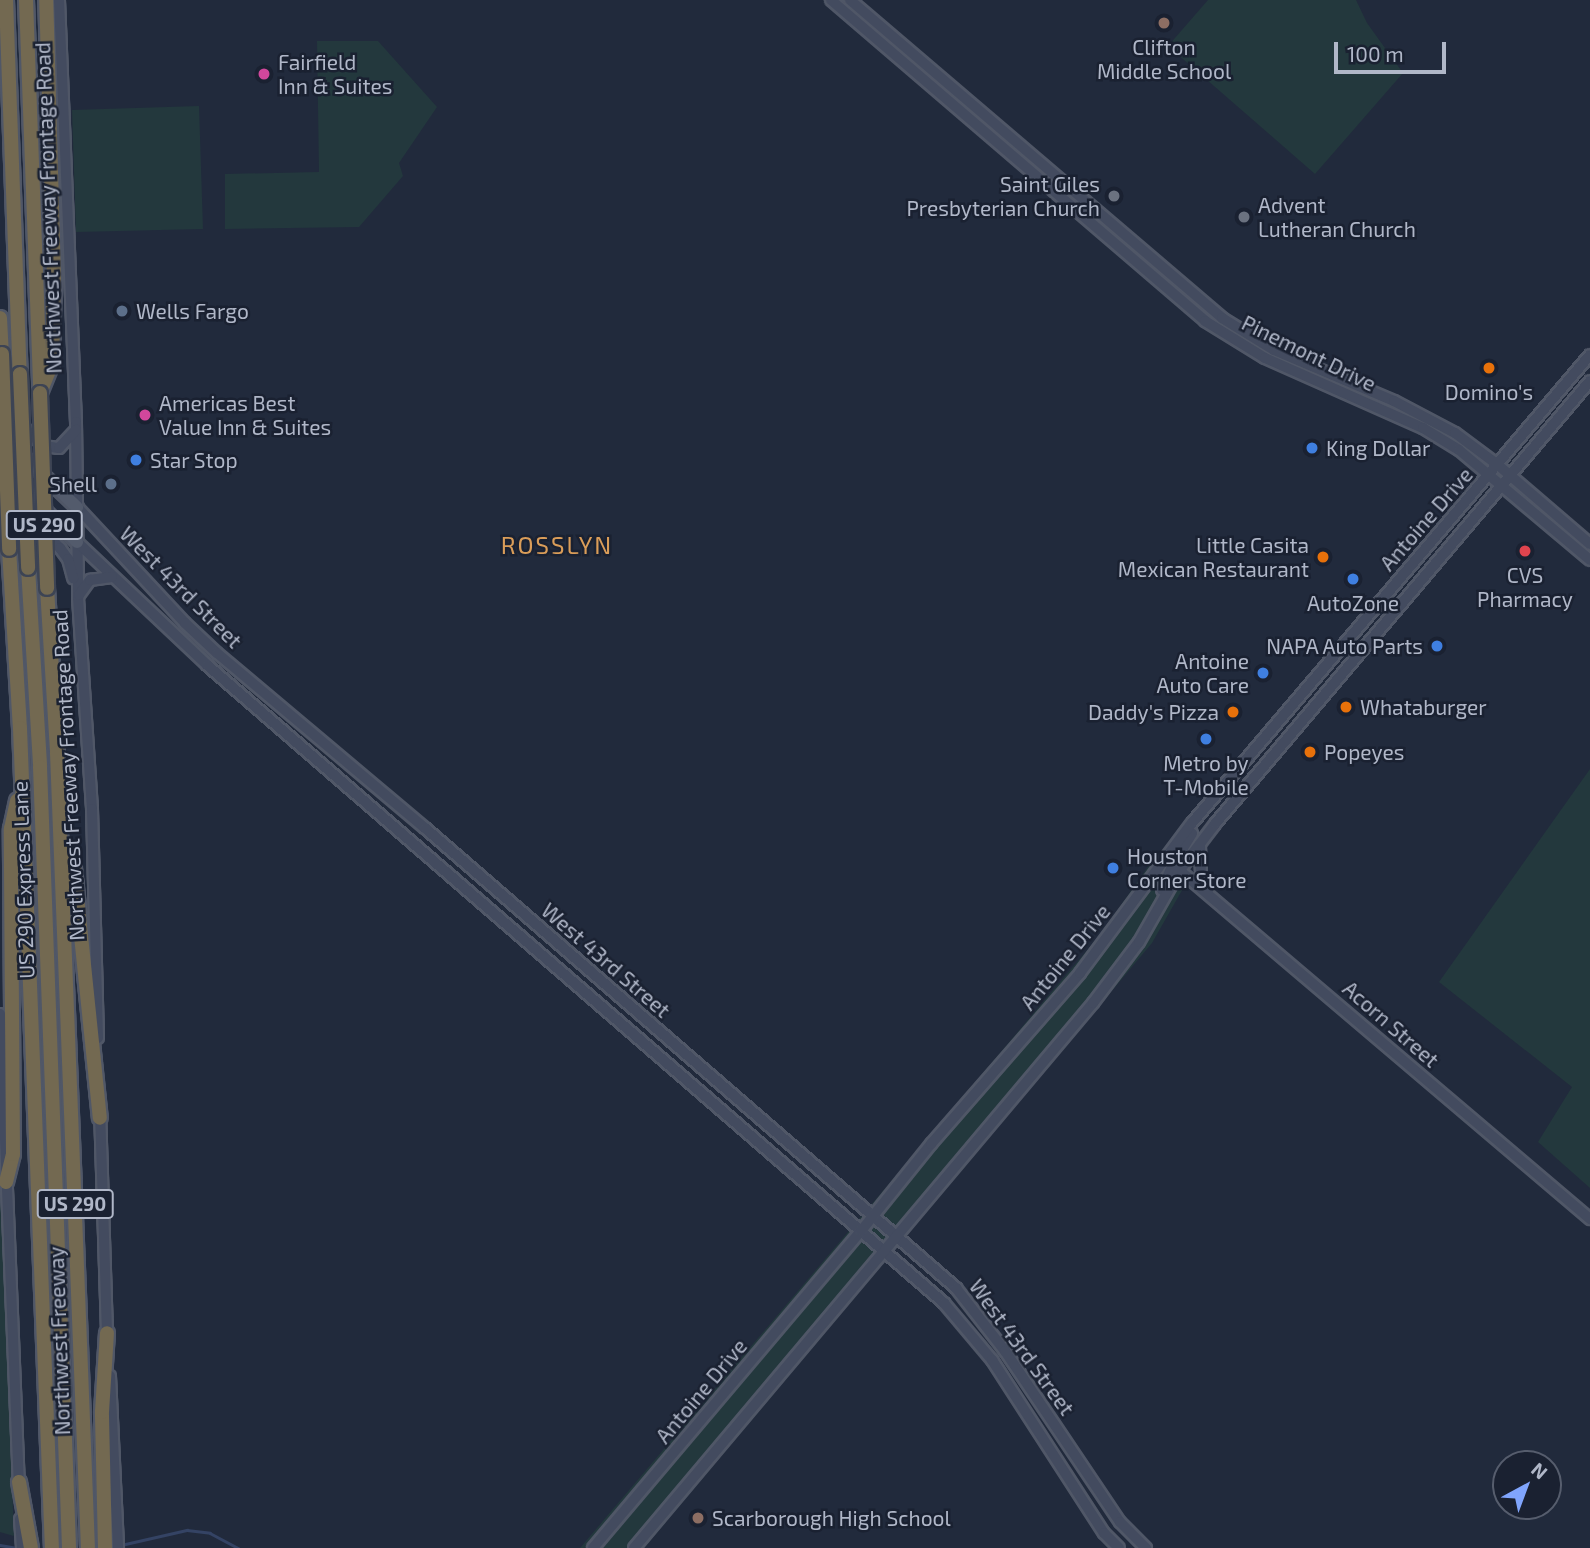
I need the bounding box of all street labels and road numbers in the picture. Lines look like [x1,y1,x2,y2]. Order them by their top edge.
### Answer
street label: Northwest Freeway Frontage Road [30,42,66,374]
street label: Pinemont Drive [1238,310,1380,396]
street label: Antoine Drive [1374,462,1478,576]
road number: US 290 [5,510,82,540]
street label: West 43rd Street [115,521,247,653]
street label: Northwest Freeway Frontage Road [47,608,89,942]
street label: US 290 Express Lane [7,781,39,979]
street label: West 43rd Street [537,897,675,1023]
street label: Antoine Drive [1015,899,1115,1015]
street label: Acorn Street [1338,976,1444,1072]
road number: US 290 [36,1188,114,1220]
street label: Northwest Freeway [43,1246,75,1436]
street label: West 43rd Street [964,1274,1080,1420]
street label: Antoine Drive [650,1334,752,1448]

